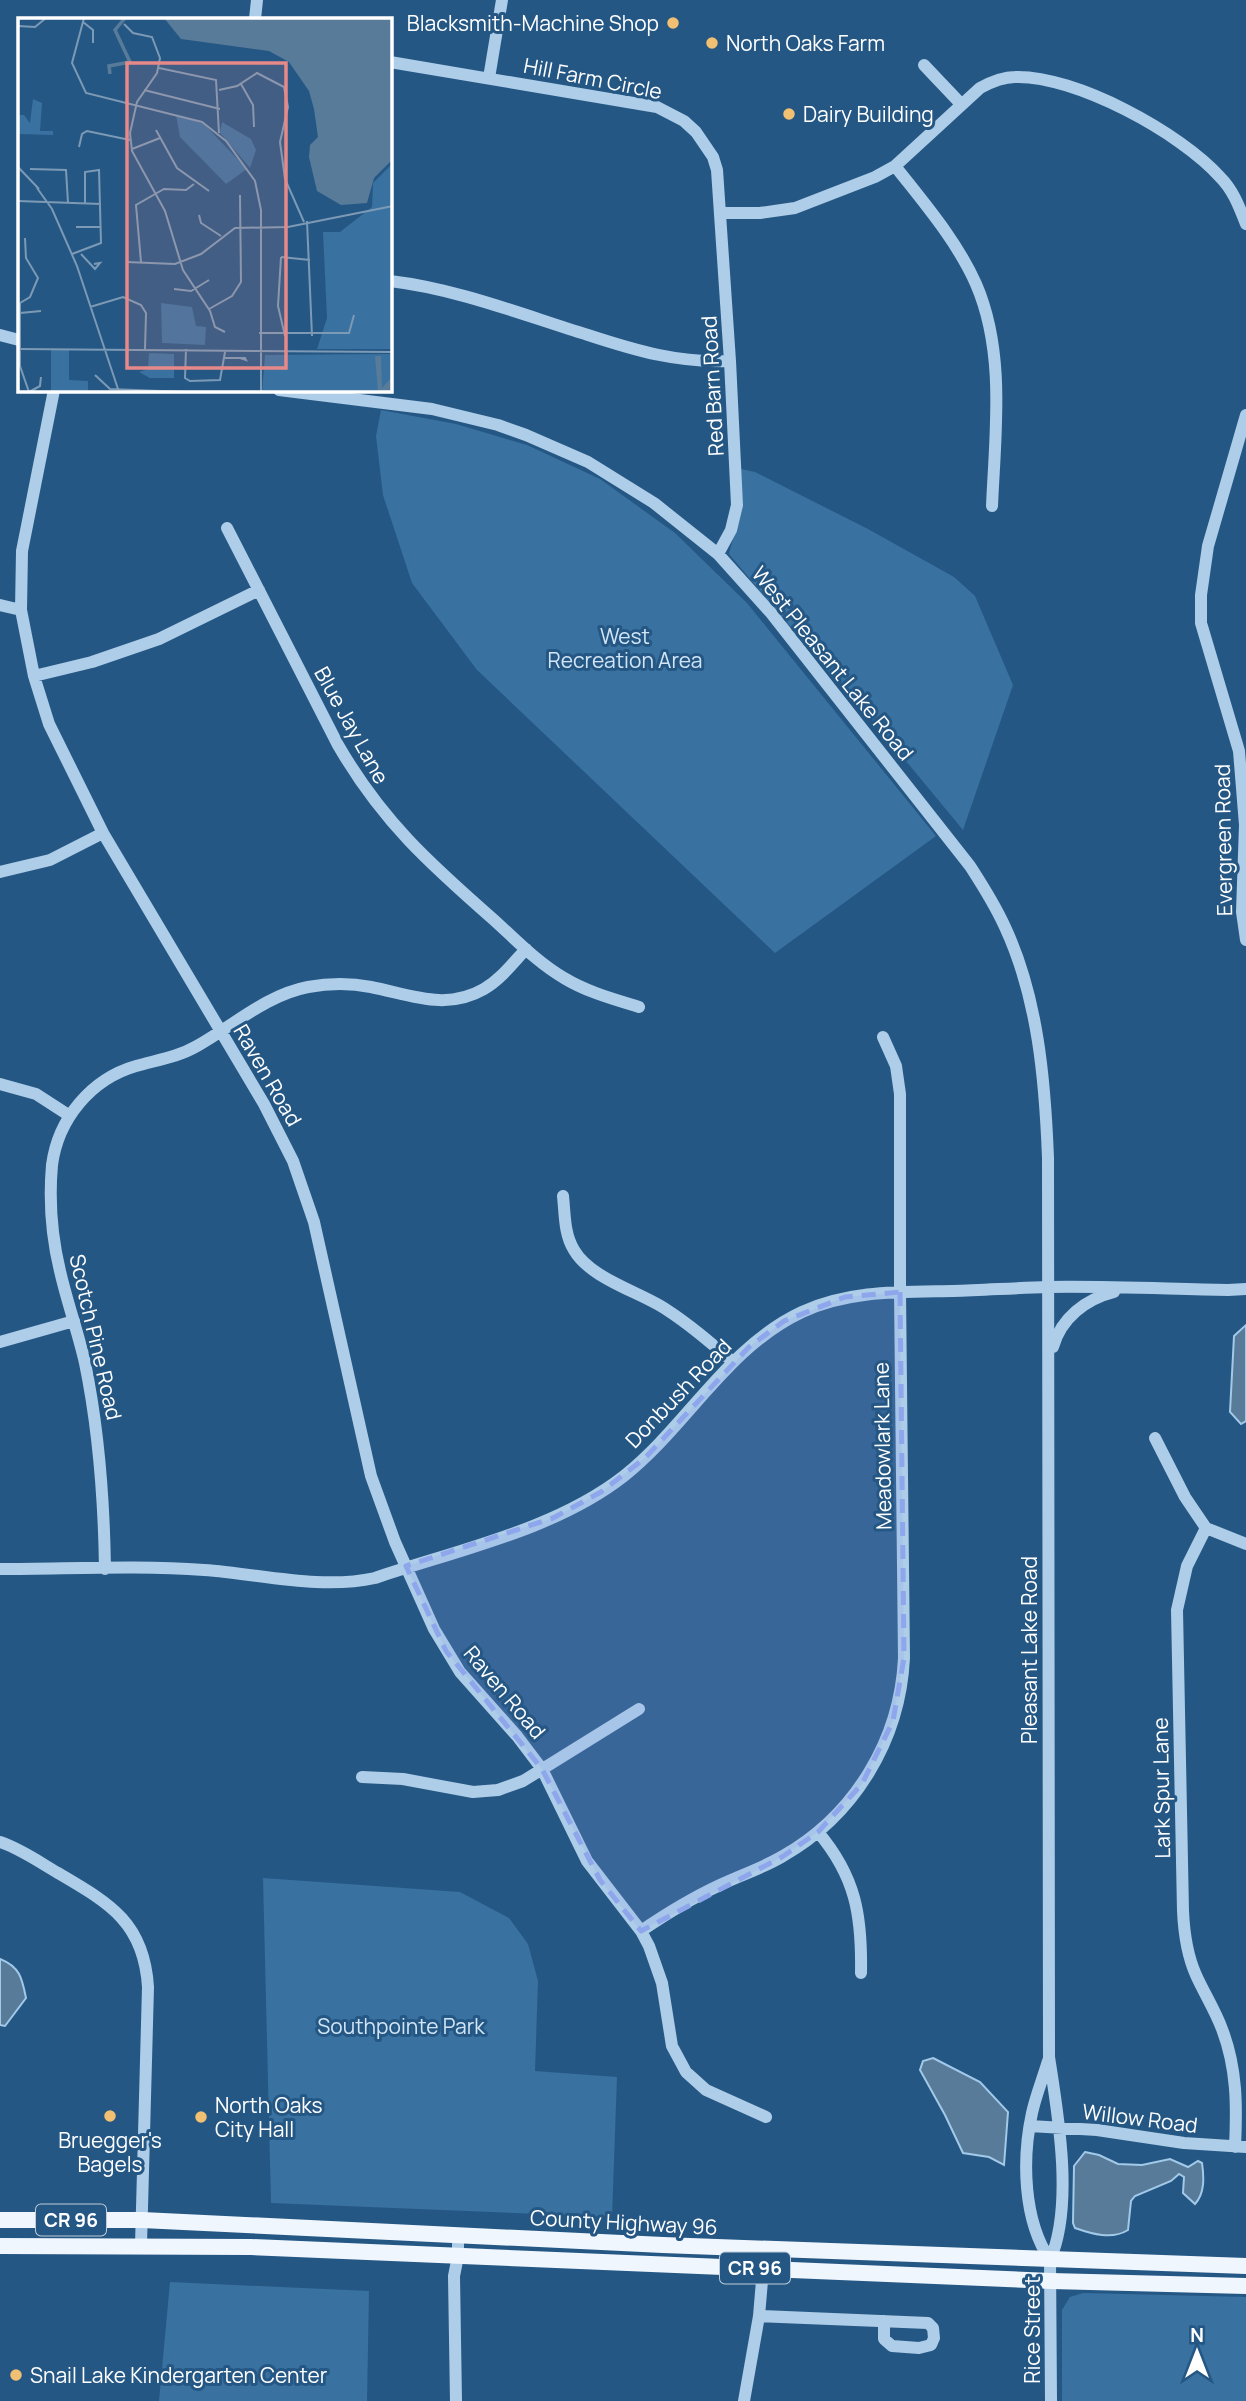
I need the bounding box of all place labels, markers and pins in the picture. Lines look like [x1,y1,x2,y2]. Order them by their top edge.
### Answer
place label: Blacksmith-Machine Shop [407,9,659,37]
marker: Blacksmith-Machine Shop [665,15,681,31]
place label: North Oaks Farm [726,29,885,57]
marker: North Oaks Farm [704,35,720,51]
place label: Dairy Building [803,100,934,128]
marker: Dairy Building [781,106,797,122]
place label: North Oaks City Hall [215,2091,323,2143]
marker: Bruegger's Bagels [102,2108,118,2124]
marker: North Oaks City Hall [193,2109,209,2125]
place label: Bruegger's Bagels [58,2126,162,2178]
place label: Snail Lake Kindergarten Center [30,2361,328,2389]
marker: Snail Lake Kindergarten Center [8,2367,24,2383]

